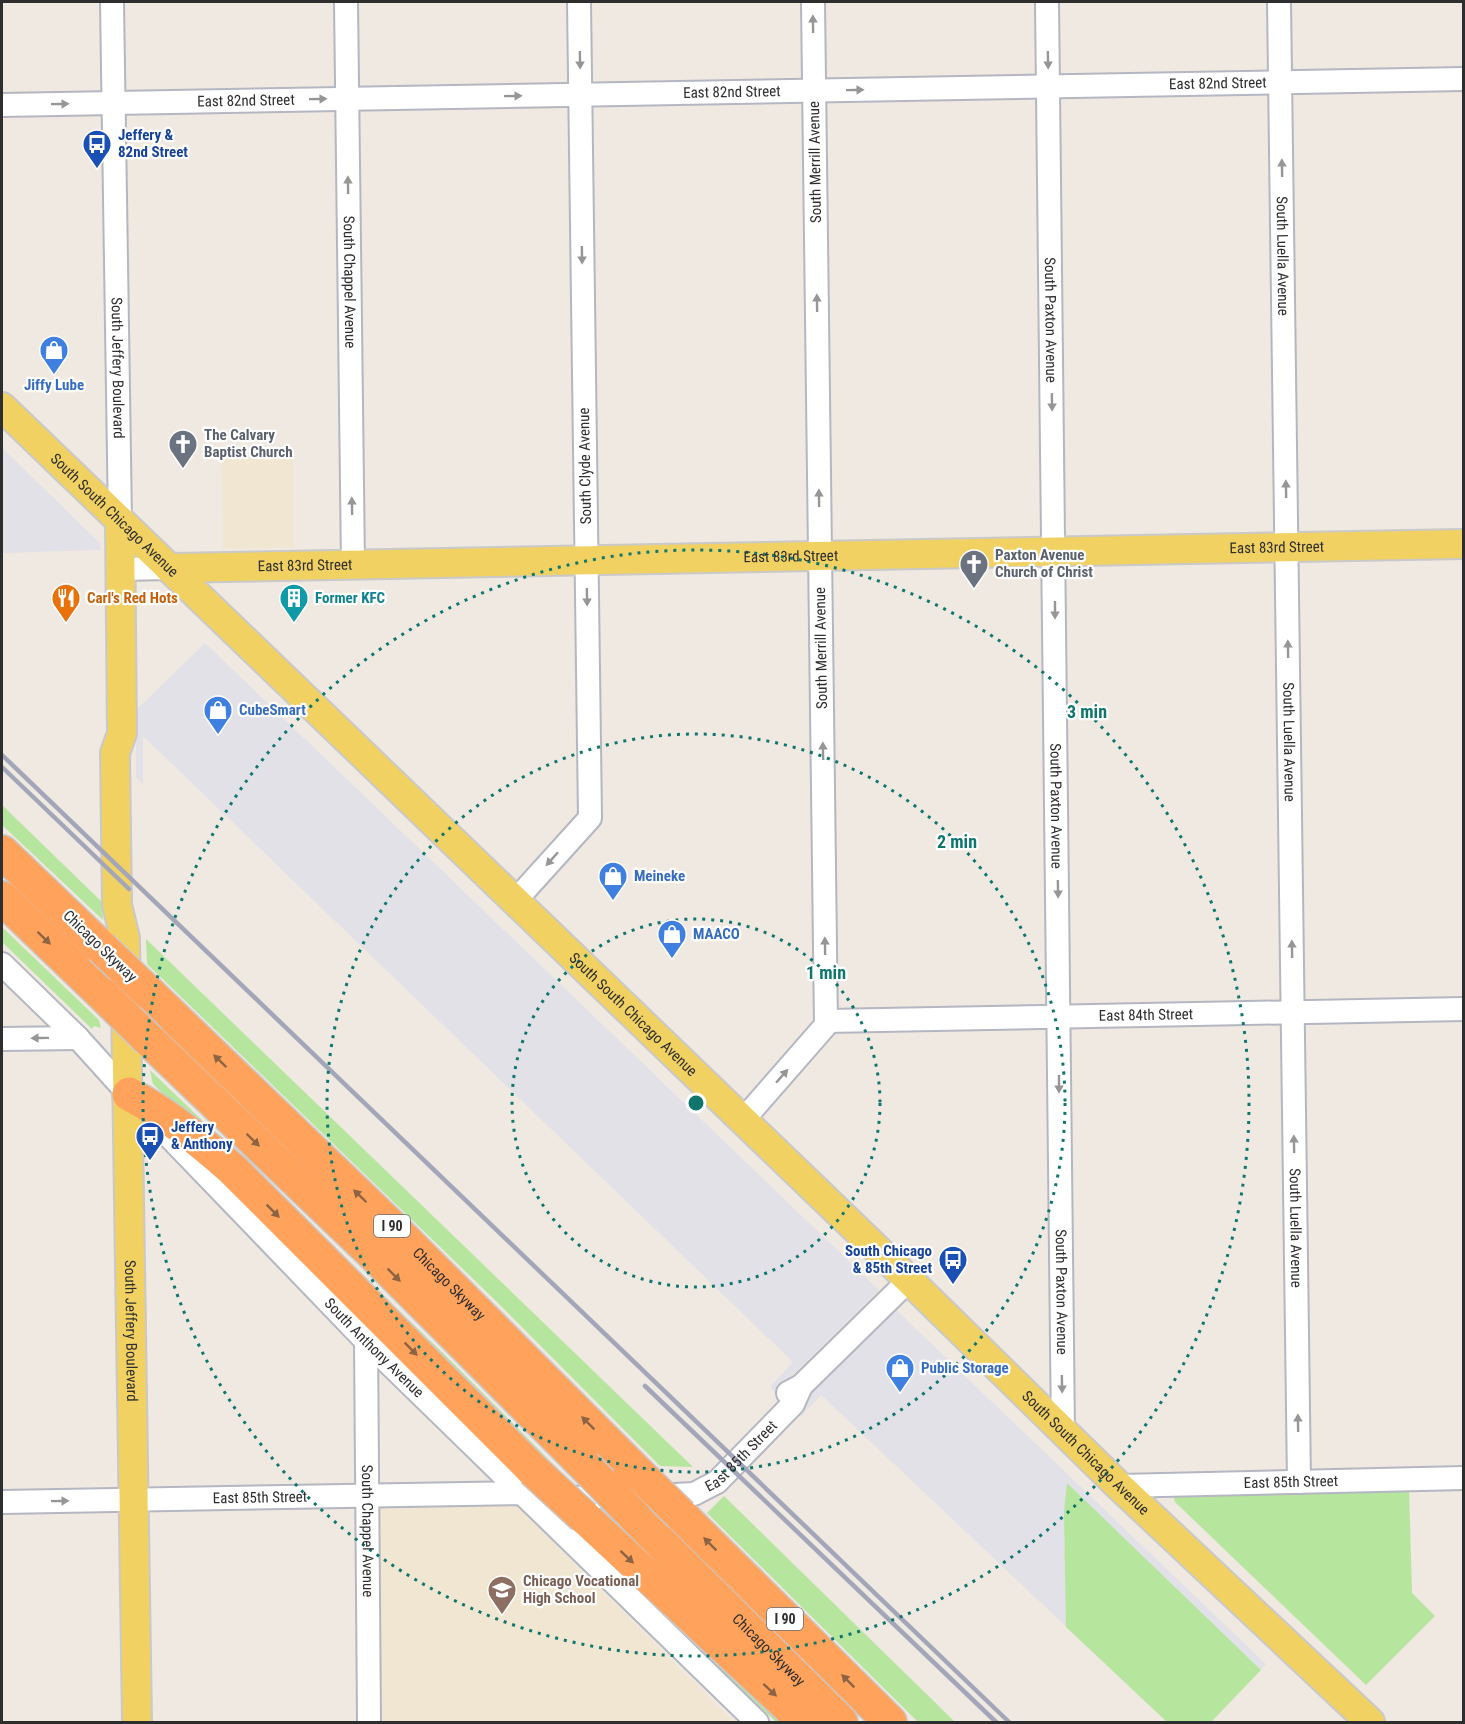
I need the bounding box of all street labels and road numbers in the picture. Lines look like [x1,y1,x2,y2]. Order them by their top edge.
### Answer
street label: East 82nd Street [1169,74,1267,93]
street label: East 82nd Street [683,82,781,102]
street label: East 82nd Street [197,91,295,111]
street label: South Merrill Avenue [805,101,825,223]
street label: South Luella Avenue [1273,196,1292,316]
street label: South Chappel Avenue [340,216,359,348]
street label: South Paxton Avenue [1041,257,1060,383]
street label: South Jeffery Boulevard [108,297,128,439]
street label: South Clyde Avenue [575,407,595,525]
street label: South South Chicago Avenue [47,450,182,581]
street label: East 83rd Street [1229,538,1324,557]
street label: East 83rd Street [743,547,838,566]
street label: East 83rd Street [257,556,353,575]
street label: South Merrill Avenue [811,587,831,709]
street label: South Luella Avenue [1279,682,1299,802]
street label: South Paxton Avenue [1046,743,1066,869]
street label: Chicago Skyway [59,906,141,986]
street label: South South Chicago Avenue [566,949,701,1080]
street label: East 84th Street [1099,1005,1193,1025]
street label: South Luella Avenue [1286,1168,1305,1288]
road number: I 90 [374,1215,410,1237]
street label: South Paxton Avenue [1052,1229,1071,1355]
street label: Chicago Skyway [409,1244,489,1324]
street label: South Jeffery Boulevard [121,1260,141,1402]
street label: South Anthony Avenue [321,1294,427,1401]
street label: South South Chicago Avenue [1018,1387,1153,1519]
street label: East 85th Street [702,1417,781,1496]
street label: South Chappel Avenue [358,1465,377,1597]
street label: East 85th Street [1243,1472,1338,1492]
street label: East 85th Street [213,1488,307,1507]
road number: I 90 [767,1608,803,1630]
street label: Chicago Skyway [728,1610,809,1690]

